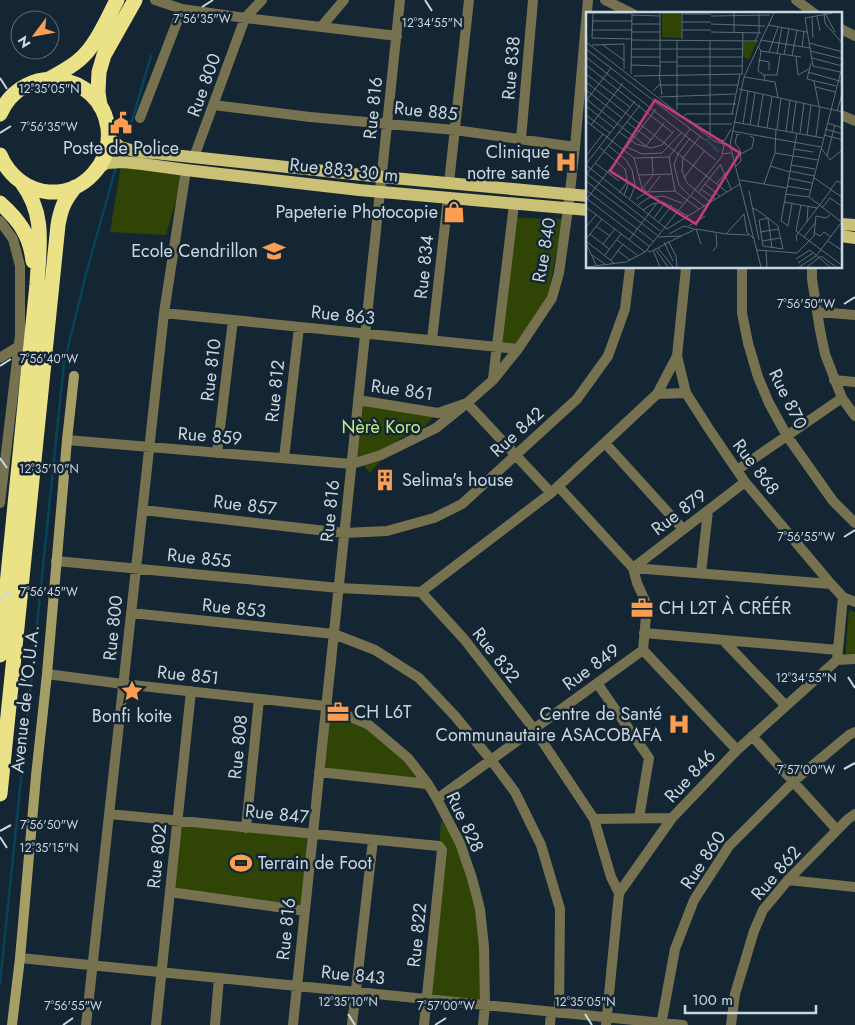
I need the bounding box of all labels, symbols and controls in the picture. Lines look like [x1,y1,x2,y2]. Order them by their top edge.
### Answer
north arrow [10,10,60,60]
text: 7°56'35"W [173,10,231,28]
inset map [586,12,842,269]
text: 12°34'55"N [402,14,462,32]
text: N [13,32,35,52]
street label: Rue 838 [495,35,527,101]
street label: Rue 800 [181,50,228,120]
street label: Rue 816 [357,76,389,140]
text: 12°35'05"N [18,80,80,98]
street label: Rue 885 [393,95,459,127]
public building icon: Poste de Police [108,110,134,136]
text: 7°56'35"W [20,118,78,136]
place label: Poste de Police [63,135,179,161]
place label: Clinique notre santé [467,139,550,186]
hospital icon: Clinique notre santé [553,149,579,175]
street label: Rue 883 30 m [288,151,400,189]
place label: Papeterie Photocopie [275,199,438,225]
shop icon: Papeterie Photocopie [441,199,467,225]
street label: Rue 840 [526,215,563,284]
street label: Rue 834 [408,234,440,300]
place label: Ecole Cendrillon [131,238,258,264]
school or university icon: Ecole Cendrillon [261,238,287,264]
text: 7°56'50"W [777,295,835,313]
street label: Rue 863 [310,299,376,331]
street label: Rue 810 [194,337,228,403]
text: 7°56'40"W [20,350,78,368]
street label: Rue 812 [259,359,291,423]
street label: Rue 870 [762,365,814,434]
street label: Rue 861 [369,373,435,407]
street label: Rue 842 [484,401,550,463]
park label: Nèrè Koro [342,414,421,440]
street label: Rue 859 [177,420,243,452]
street label: Rue 868 [726,434,786,500]
text: 12°35'10"N [19,460,79,478]
building icon: Selima's house [372,467,398,493]
place label: Selima's house [402,467,513,493]
street label: Rue 816 [314,479,346,543]
street label: Rue 879 [646,482,712,542]
street label: Rue 857 [212,488,279,522]
text: 7°56'55"W [777,528,835,546]
street label: Rue 855 [166,542,232,574]
text: 7°56'45"W [20,583,78,601]
street label: Rue 853 [201,592,267,624]
street label: Rue 800 [97,594,129,662]
office icon: CH L2T À CRÉÉR [629,595,655,621]
place label: CH L2T À CRÉÉR [659,595,791,621]
street label: Rue 832 [466,622,526,688]
street label: Avenue de l'O.U.A. [4,624,46,774]
street label: Rue 849 [557,637,625,697]
street label: Rue 851 [156,659,220,691]
text: 12°34'55"N [776,669,836,687]
place icon: Bonfi koite [119,678,145,704]
office icon: CH L6T [325,699,351,725]
place label: CH L6T [354,699,412,725]
place label: Centre de Santé Communautaire ASACOBAFA [436,701,662,748]
place label: Bonfi koite [92,703,172,729]
hospital icon: Centre de Santé Communautaire ASACOBAFA [666,711,692,737]
street label: Rue 808 [222,713,254,781]
street label: Rue 846 [658,743,722,809]
text: 7°57'00"W [777,761,835,779]
street label: Rue 828 [440,787,490,857]
street label: Rue 847 [244,798,311,830]
text: 7°56'50"W [20,816,78,834]
street label: Rue 802 [141,822,173,890]
street label: Rue 860 [674,826,732,894]
text: 12°35'15"N [19,839,79,857]
street label: Rue 862 [745,840,807,906]
sports icon: Terrain de Foot [228,850,254,876]
place label: Terrain de Foot [258,850,372,876]
street label: Rue 816 [270,897,302,961]
street label: Rue 822 [401,902,433,968]
street label: Rue 843 [320,959,387,991]
scale bar [685,982,816,1014]
text: 100 m [692,989,733,1011]
text: 12°35'10"N [318,993,378,1011]
text: 12°35'05"N [554,993,616,1011]
text: 7°56'55"W [44,997,102,1015]
text: 7°57'00"W [417,997,475,1015]

